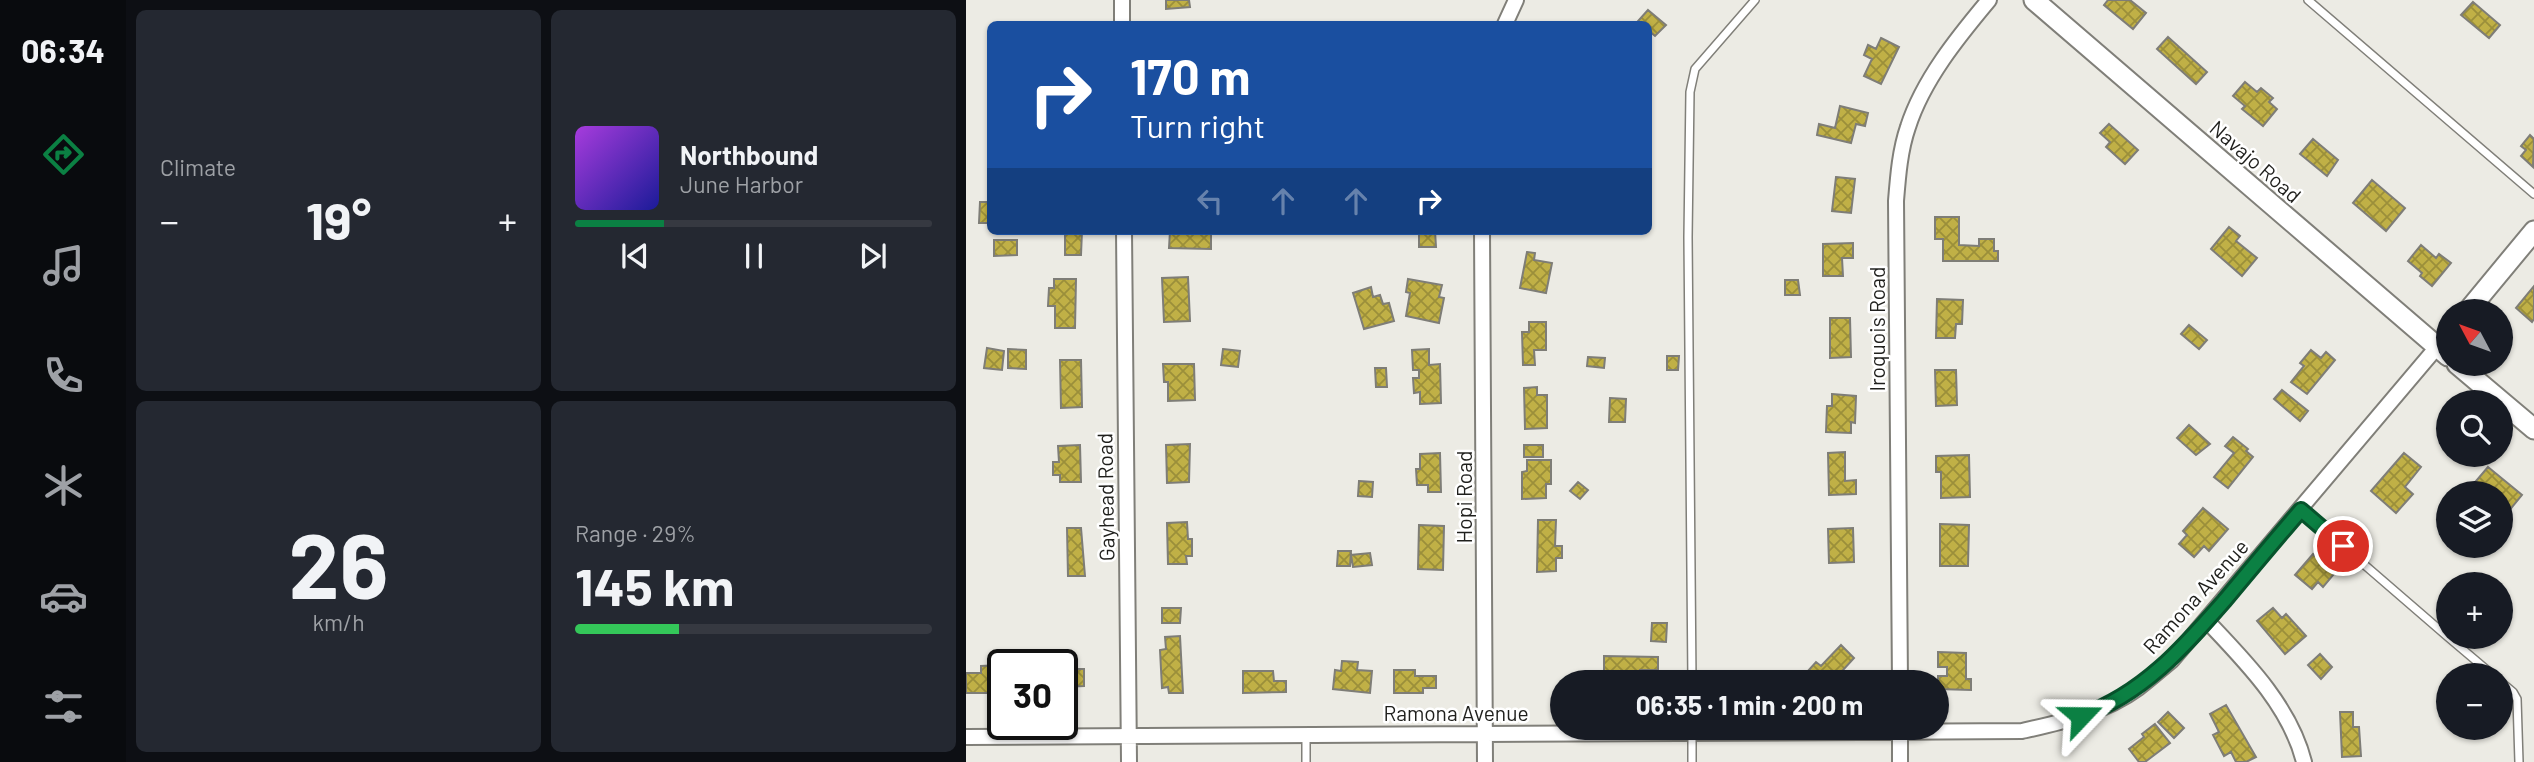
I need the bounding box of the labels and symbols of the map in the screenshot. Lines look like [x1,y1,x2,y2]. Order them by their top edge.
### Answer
street label: Navajo Road [2205,115,2307,207]
street label: Iroquois Road [1864,267,1889,391]
north arrow [2436,299,2513,376]
street label: Gayhead Road [1091,433,1119,561]
street label: Hopi Road [1451,451,1476,543]
pin [2313,516,2373,576]
street label: Ramona Avenue [2137,534,2253,658]
speed limit sign: 30 [987,649,1078,740]
position arrow [2044,679,2118,753]
street label: Ramona Avenue [1383,700,1529,725]

